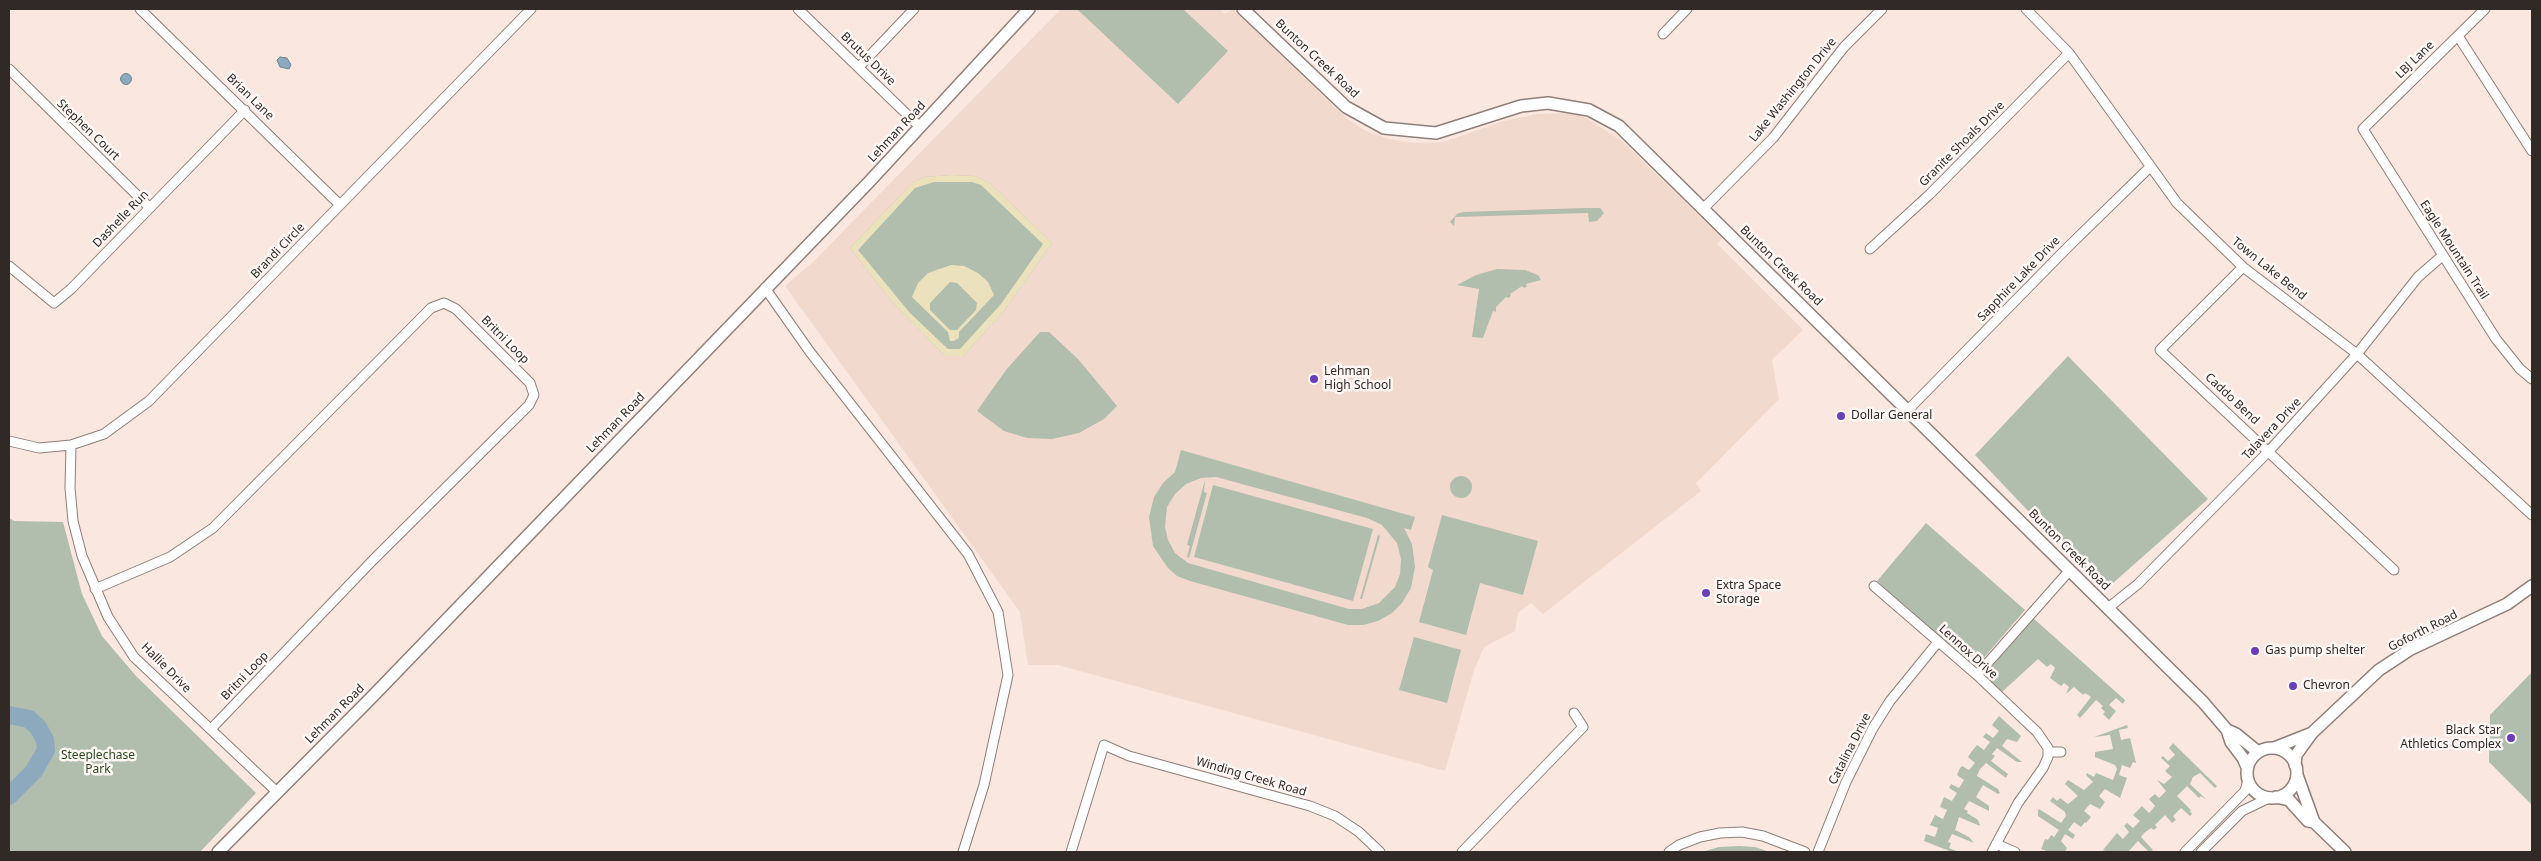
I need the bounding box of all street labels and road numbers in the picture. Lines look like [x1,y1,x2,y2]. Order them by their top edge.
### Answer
street label: Bunton Creek Road [1272,17,1362,101]
street label: Brutus Drive [838,29,898,89]
street label: Lake Washington Drive [1747,35,1839,145]
street label: LBJ Lane [2393,38,2437,82]
street label: Brian Lane [223,71,277,123]
street label: Stephen Court [54,97,122,163]
street label: Granite Shoals Drive [1916,98,2008,190]
street label: Lehman Road [865,99,929,165]
street label: Dashelle Run [90,187,152,251]
street label: Eagle Mountain Trail [2417,198,2491,302]
street label: Brandi Circle [248,220,308,282]
street label: Bunton Creek Road [1737,223,1825,309]
street label: Sapphire Lake Drive [1975,234,2063,324]
street label: Town Lake Bend [2229,235,2309,303]
street label: Britni Loop [478,313,532,367]
street label: Caddo Bend [2202,370,2262,428]
street label: Lehman Road [584,390,648,456]
street label: Talavera Drive [2240,395,2304,463]
street label: Bunton Creek Road [2025,506,2113,594]
street label: Goforth Road [2386,607,2460,655]
street label: Lennox Drive [1936,622,2000,682]
street label: Hallie Drive [138,640,194,696]
street label: Britni Loop [218,649,272,703]
street label: Lehman Road [302,681,368,747]
street label: Catalina Drive [1826,711,1874,787]
street label: Winding Creek Road [1194,754,1308,800]

